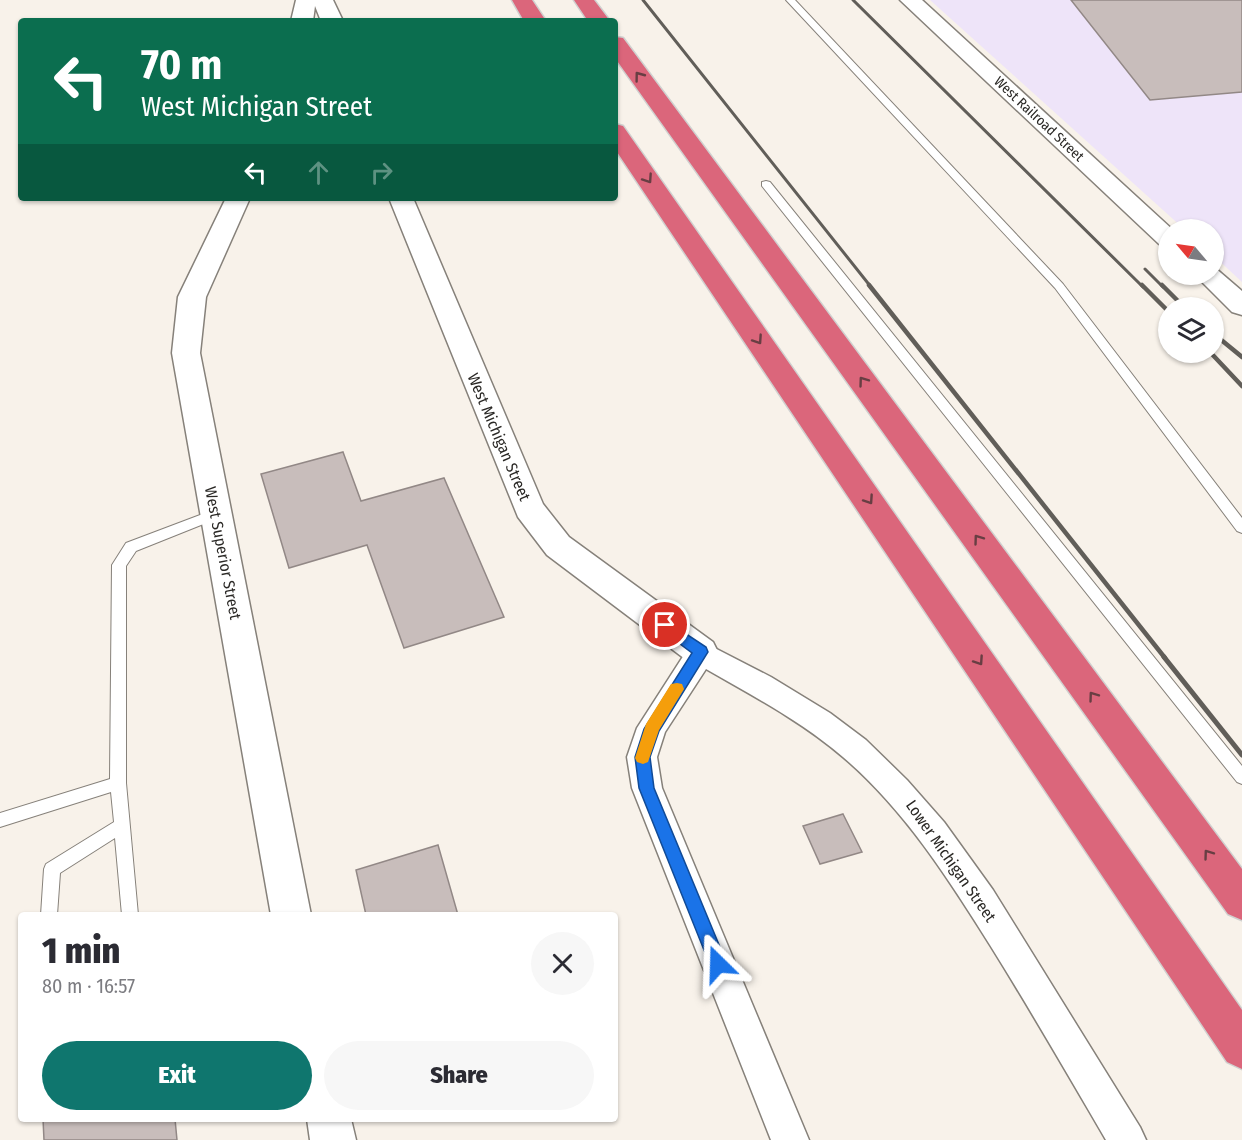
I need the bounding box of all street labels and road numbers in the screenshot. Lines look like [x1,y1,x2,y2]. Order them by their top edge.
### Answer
street label: West Railroad Street [991,73,1088,165]
street label: West Michigan Street [464,370,535,504]
street label: West Superior Street [201,485,245,622]
street label: Lower Michigan Street [902,796,1001,926]

